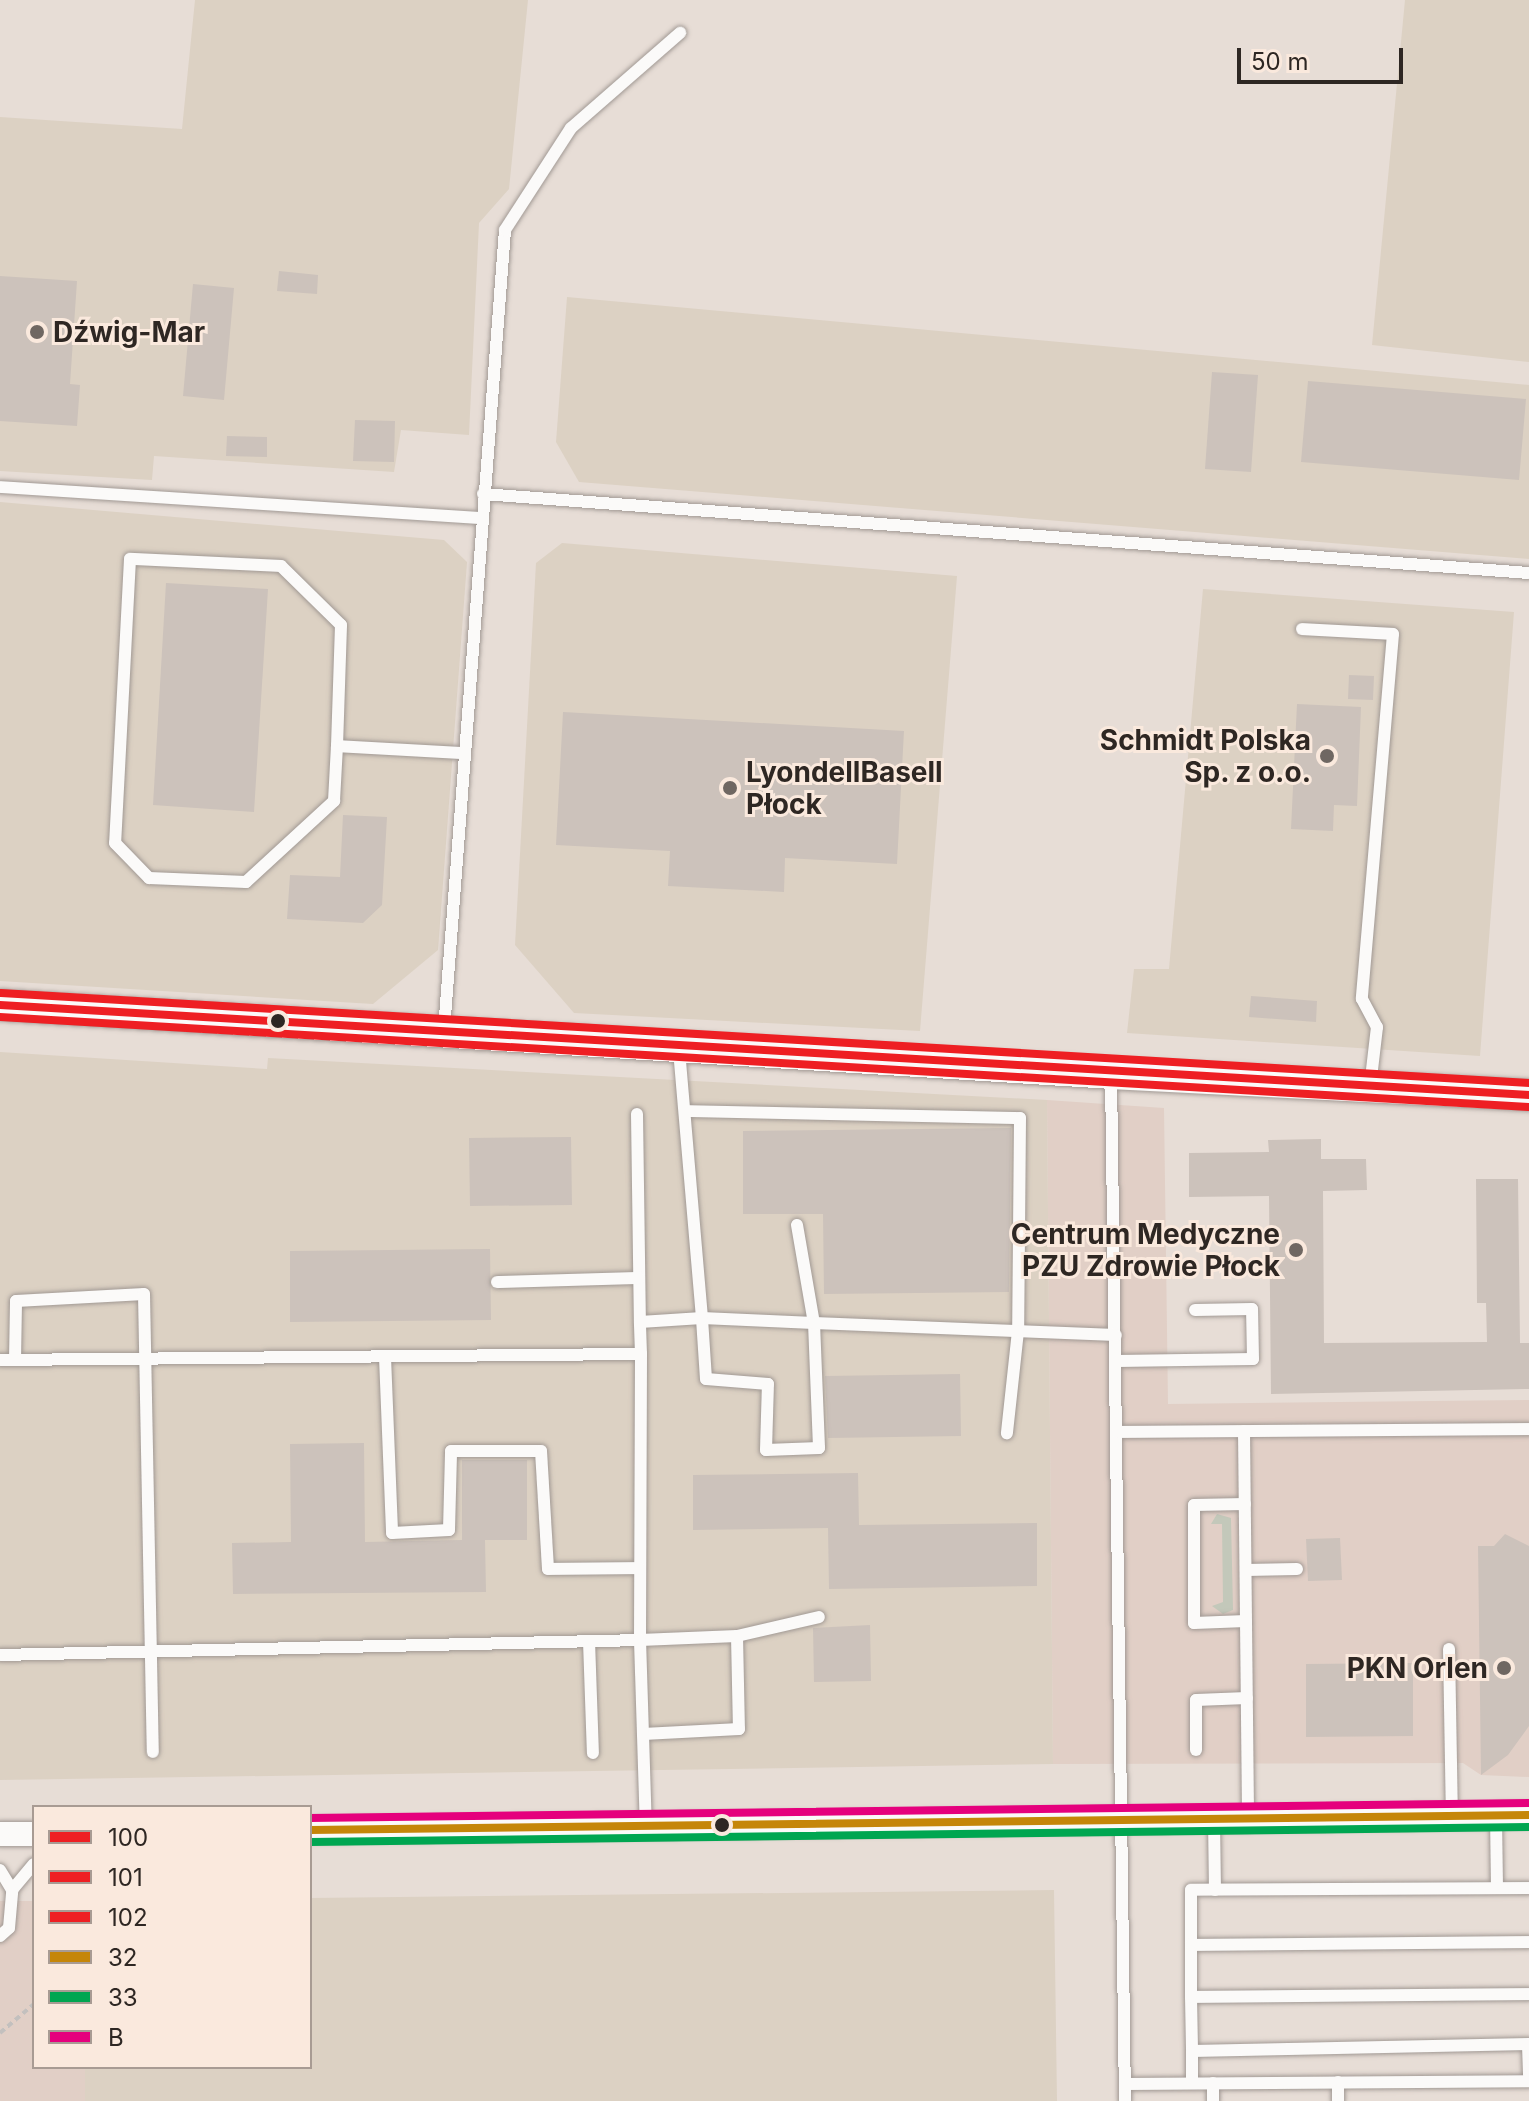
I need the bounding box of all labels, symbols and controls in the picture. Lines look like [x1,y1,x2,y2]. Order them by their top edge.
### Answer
scale bar [1241,32,1407,82]
text: 50 m [1251,47,1309,76]
place label: Dźwig-Mar [53,315,205,349]
marker: Dźwig-Mar [28,323,46,341]
place label: Schmidt Polska Sp. z o.o. [1100,723,1311,789]
marker: Schmidt Polska Sp. z o.o. [1318,747,1336,765]
place label: LyondellBasell Płock [746,755,943,821]
marker: LyondellBasell Płock [721,779,739,797]
unlabelled marker [270,1013,286,1029]
place label: Centrum Medyczne PZU Zdrowie Płock [1011,1217,1280,1283]
marker: Centrum Medyczne PZU Zdrowie Płock [1287,1241,1305,1259]
place label: PKN Orlen [1347,1651,1488,1685]
marker: PKN Orlen [1495,1659,1513,1677]
legend [32,1805,312,2069]
unlabelled marker [714,1817,730,1833]
text: 100 [108,1823,148,1852]
text: 101 [108,1863,143,1892]
text: 102 [108,1903,148,1932]
text: 32 [108,1943,137,1972]
text: 33 [108,1983,138,2012]
text: B [108,2023,124,2052]

